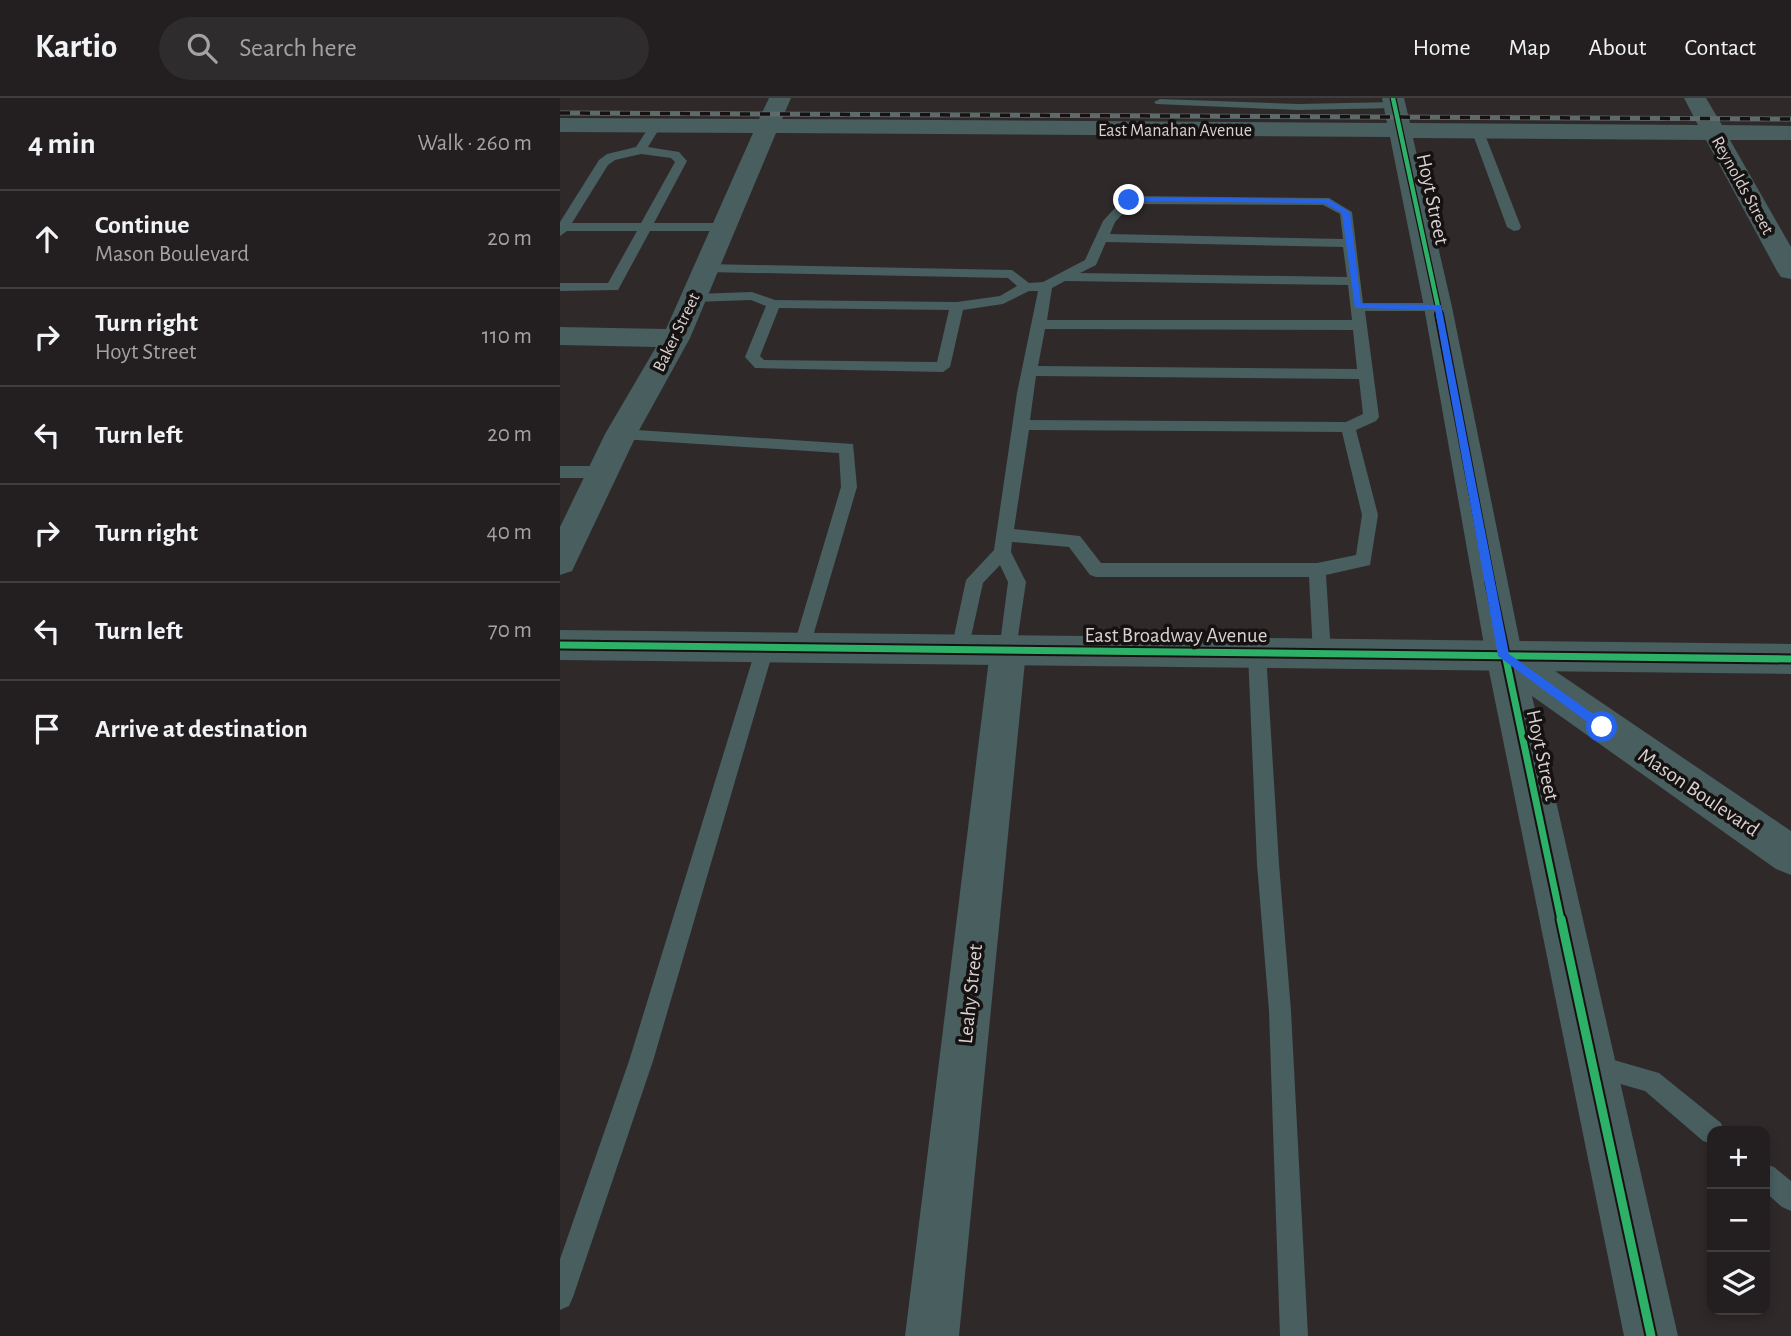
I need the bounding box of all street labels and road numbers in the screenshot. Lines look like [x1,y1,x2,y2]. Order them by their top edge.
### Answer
street label: East Manahan Avenue [1098,122,1252,140]
street label: Reynolds Street [1708,133,1777,238]
street label: Hoyt Street [1413,152,1452,247]
street label: Baker Street [650,290,704,375]
street label: East Broadway Avenue [1085,625,1267,646]
street label: Hoyt Street [1523,708,1562,803]
street label: Mason Boulevard [1634,744,1763,841]
street label: Leahy Street [955,943,986,1045]

